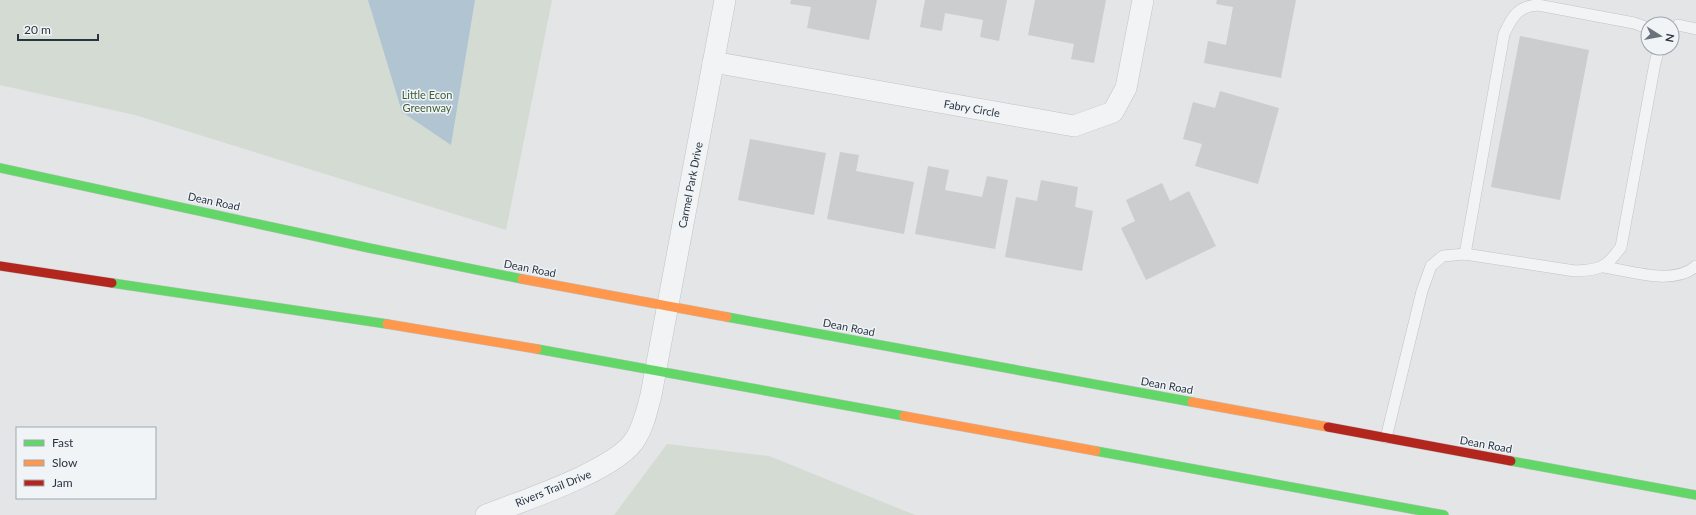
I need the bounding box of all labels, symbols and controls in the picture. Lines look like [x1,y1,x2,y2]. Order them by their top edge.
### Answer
scale bar [18,16,98,42]
north arrow [1640,16,1680,56]
text: 20 m [24,22,51,37]
text: N [1663,33,1677,43]
park label: Little Econ Greenway [402,88,452,114]
street label: Fabry Circle [943,97,1001,119]
street label: Carmel Park Drive [675,141,705,229]
street label: Dean Road [187,189,241,213]
street label: Dean Road [503,257,557,279]
street label: Dean Road [822,316,876,338]
street label: Dean Road [1140,374,1194,396]
legend [16,427,156,499]
street label: Dean Road [1459,433,1513,455]
text: Fast [52,435,74,450]
text: Slow [52,455,78,470]
street label: Rivers Trail Drive [513,467,593,509]
text: Jam [52,475,73,490]

